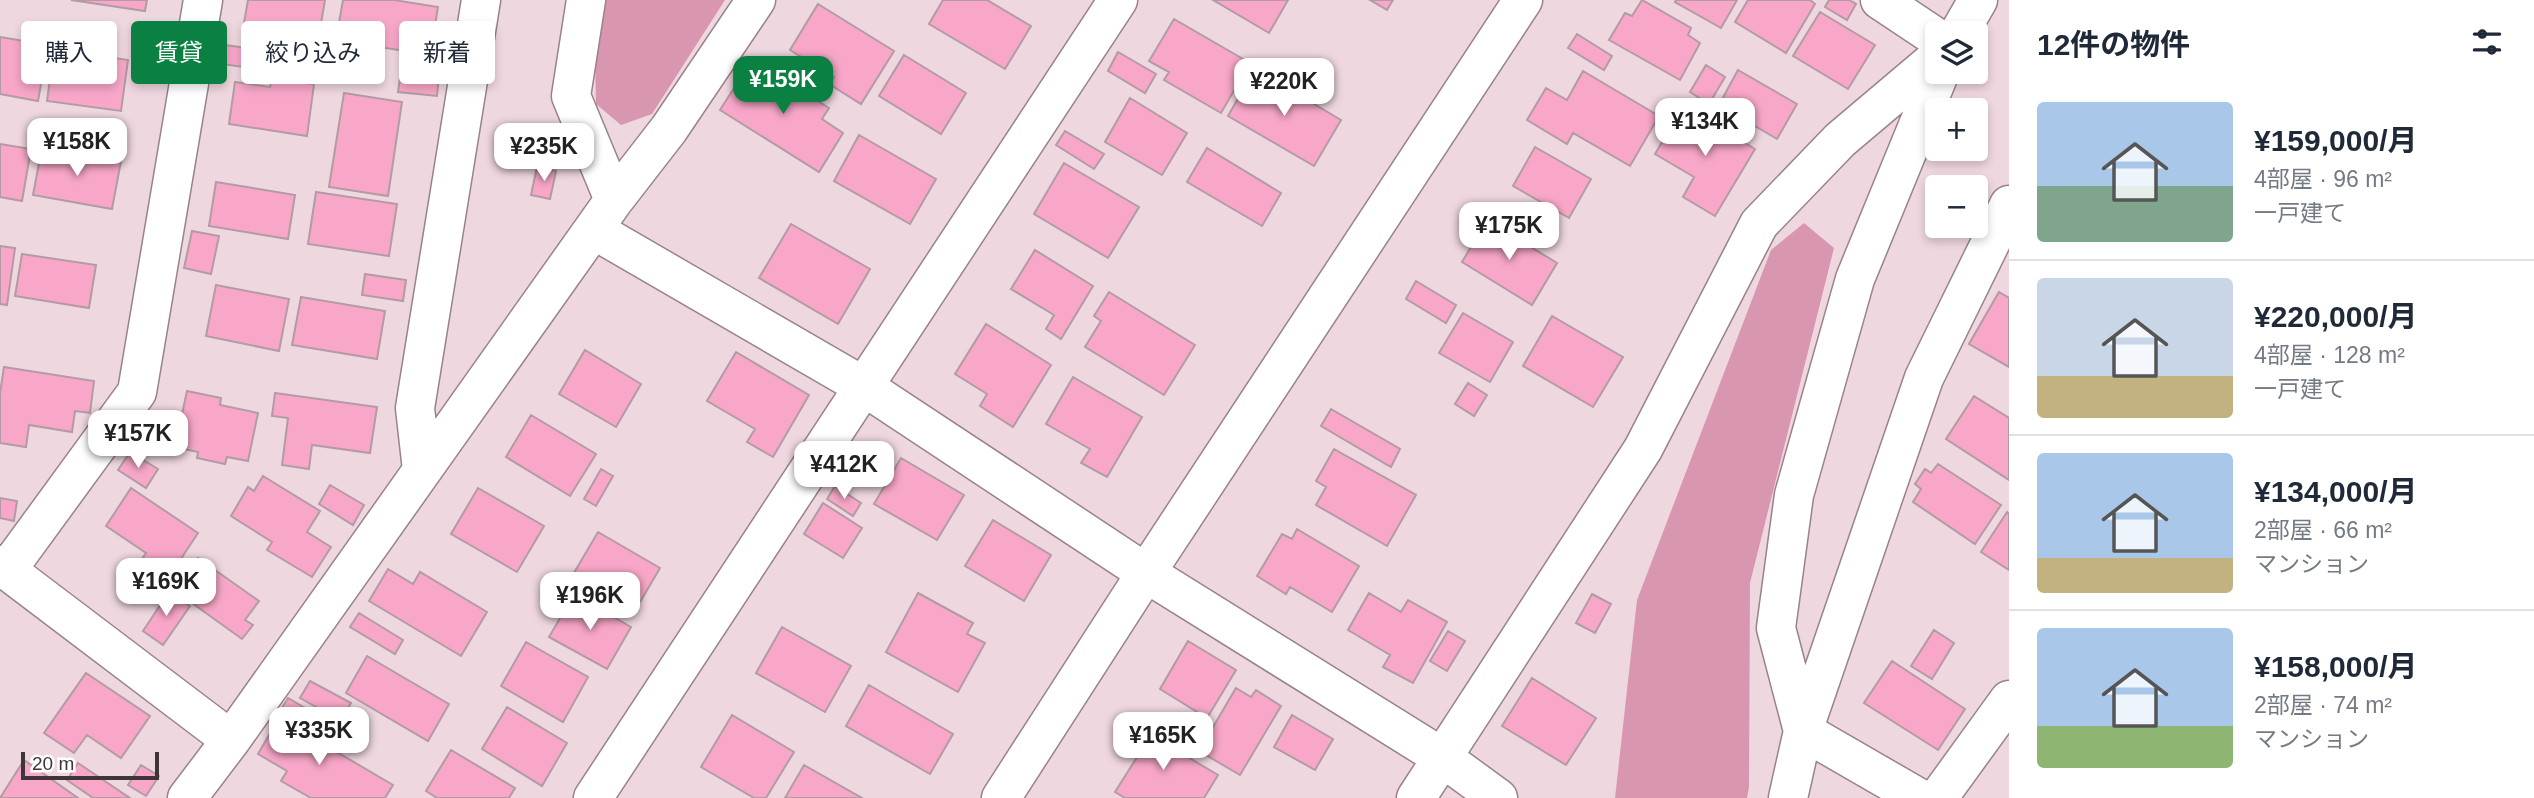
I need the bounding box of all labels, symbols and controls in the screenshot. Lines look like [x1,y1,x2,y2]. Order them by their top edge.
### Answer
chip: 購入 [21,21,117,84]
chip: 賃貸 [131,21,227,84]
chip: 絞り込み [241,21,385,84]
chip: 新着 [399,21,495,84]
map controls [1925,21,1988,238]
button: layers [1925,21,1988,84]
icon: filters [2468,23,2506,61]
text: 12件の物件 [2037,28,2190,61]
pin: ¥159K [734,57,832,116]
pin: ¥220K [1235,58,1333,118]
text: ¥159K [749,66,817,92]
text: ¥220K [1250,68,1318,94]
button: + [1925,98,1988,161]
pin: ¥134K [1656,99,1754,158]
text: ¥134K [1671,108,1739,134]
pin: ¥158K [28,118,126,178]
pin: ¥235K [495,124,593,183]
text: ¥159,000/月 [2254,124,2417,157]
text: ¥158K [43,128,111,154]
icon: home [2093,130,2177,214]
text: ¥235K [510,133,578,159]
text: 4部屋 · 96 m² [2254,166,2392,192]
button: − [1925,175,1988,238]
text: 一戸建て [2254,200,2346,226]
pin: ¥175K [1460,202,1558,262]
text: ¥175K [1475,212,1543,238]
text: ¥220,000/月 [2254,300,2417,333]
icon: home [2093,306,2177,390]
text: 4部屋 · 128 m² [2254,342,2405,368]
text: 一戸建て [2254,376,2346,402]
pin: ¥157K [89,410,187,470]
text: ¥157K [104,420,172,446]
pin: ¥412K [795,442,893,501]
text: ¥412K [810,451,878,477]
text: ¥134,000/月 [2254,475,2417,508]
icon: home [2093,481,2177,565]
text: 2部屋 · 66 m² [2254,517,2392,543]
text: マンション [2254,551,2369,577]
pin: ¥169K [117,558,215,618]
text: ¥169K [132,568,200,594]
pin: ¥196K [541,572,639,632]
text: ¥196K [556,582,624,608]
text: ¥158,000/月 [2254,650,2417,683]
icon: home [2093,656,2177,740]
text: 2部屋 · 74 m² [2254,692,2392,718]
pin: ¥335K [270,708,368,767]
pin: ¥165K [1114,712,1212,772]
text: ¥335K [285,717,353,743]
text: ¥165K [1129,722,1197,748]
text: マンション [2254,726,2369,752]
scale bar [21,749,159,781]
text: 20 m [32,753,74,774]

